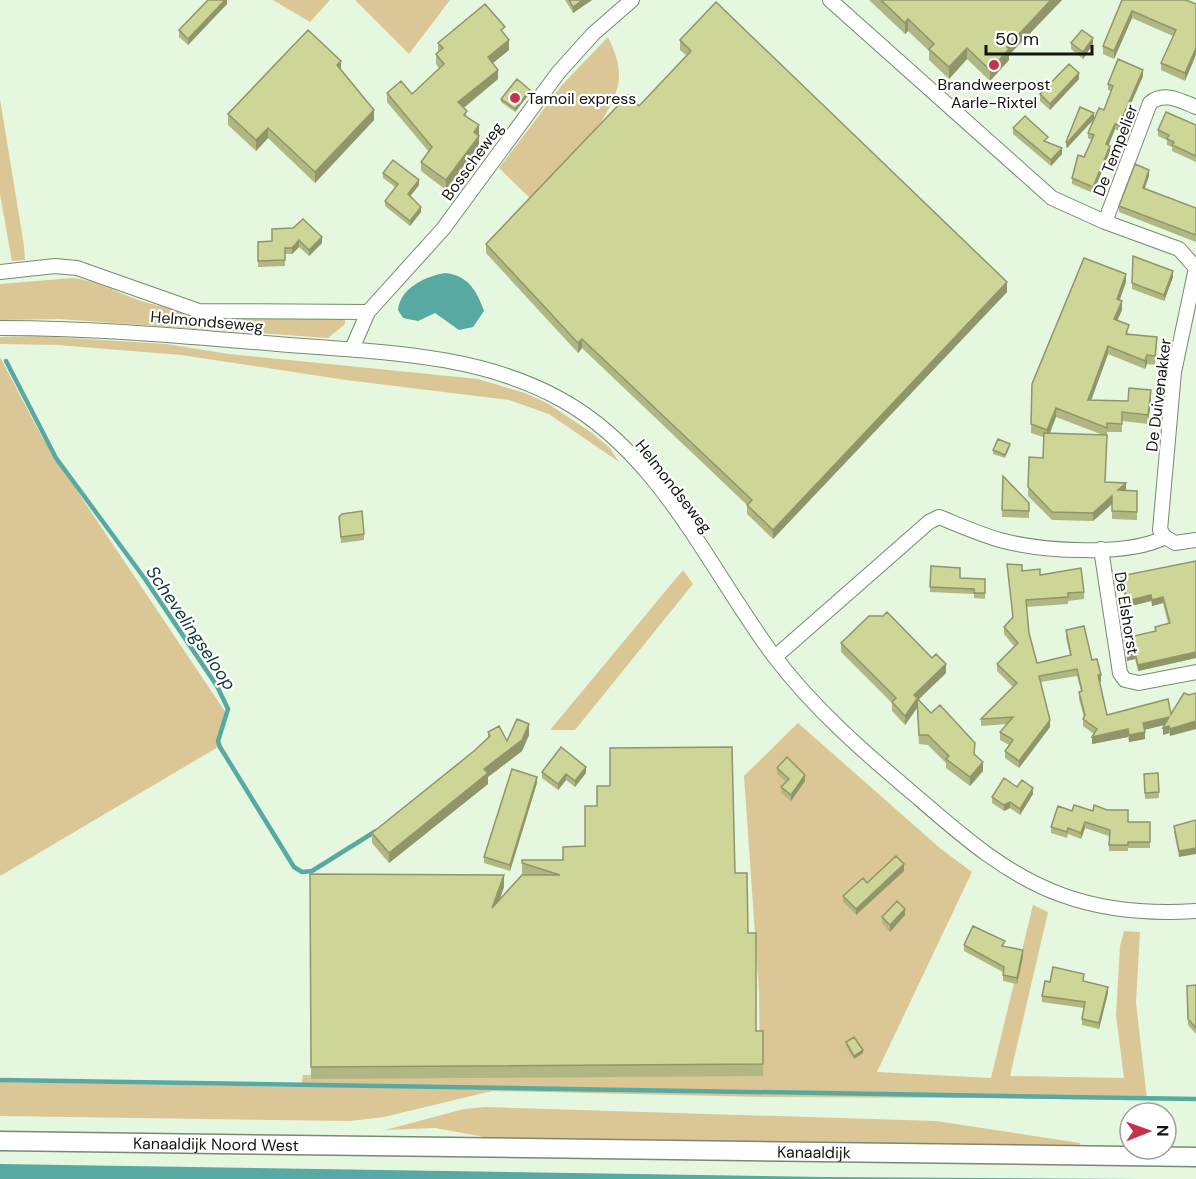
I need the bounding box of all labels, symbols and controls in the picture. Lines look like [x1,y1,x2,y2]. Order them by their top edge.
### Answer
scale bar [986,18,1092,56]
text: 50 m [995,27,1039,51]
marker: Brandweerpost Aarle-Rixtel [987,58,1001,72]
place label: Brandweerpost Aarle-Rixtel [938,74,1050,113]
place label: Tamoil express [527,88,636,109]
marker: Tamoil express [508,91,522,105]
street label: De Tempelier [1088,101,1143,199]
street label: Bosscheweg [437,118,508,205]
street label: Helmondseweg [150,306,264,337]
street label: De Duivenakker [1141,337,1176,453]
street label: Helmondseweg [630,435,717,537]
water label: Schevelingseloop [140,561,242,695]
street label: De Elshorst [1110,570,1143,656]
north arrow [1118,1101,1178,1161]
text: N [1152,1125,1173,1137]
street label: Kanaaldijk Noord West [133,1133,299,1156]
street label: Kanaaldijk [777,1141,851,1163]

